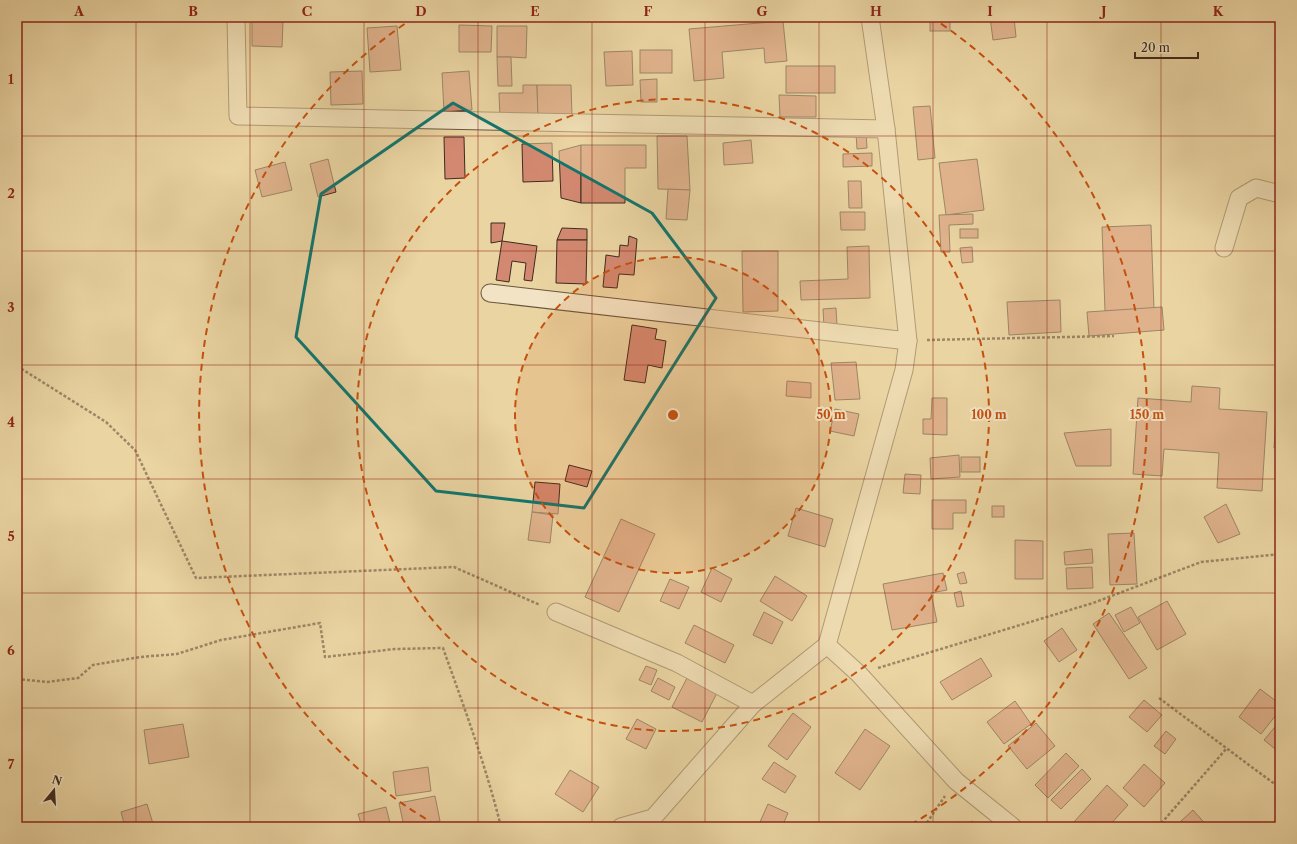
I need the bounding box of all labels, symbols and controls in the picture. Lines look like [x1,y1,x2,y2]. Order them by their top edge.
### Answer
text: A [73,3,85,19]
text: B [188,3,198,19]
text: C [302,3,312,19]
text: D [415,3,427,19]
text: E [530,3,540,19]
text: F [644,3,653,19]
text: G [756,3,768,19]
text: H [870,3,882,19]
text: I [987,3,993,19]
text: J [1099,3,1107,19]
text: K [1213,3,1224,19]
scale bar [1135,34,1198,60]
text: 20 m [1141,40,1170,55]
text: 1 [8,71,14,87]
text: 2 [7,185,15,201]
text: 3 [7,299,15,315]
text: 50 m [816,407,846,422]
text: 100 m [971,407,1007,422]
text: 150 m [1130,407,1164,422]
centre of rings [666,408,680,422]
text: 4 [7,414,15,430]
text: 5 [7,528,15,544]
text: 6 [7,642,15,658]
text: 7 [8,756,15,772]
north arrow [34,770,74,810]
text: N [50,772,64,789]

